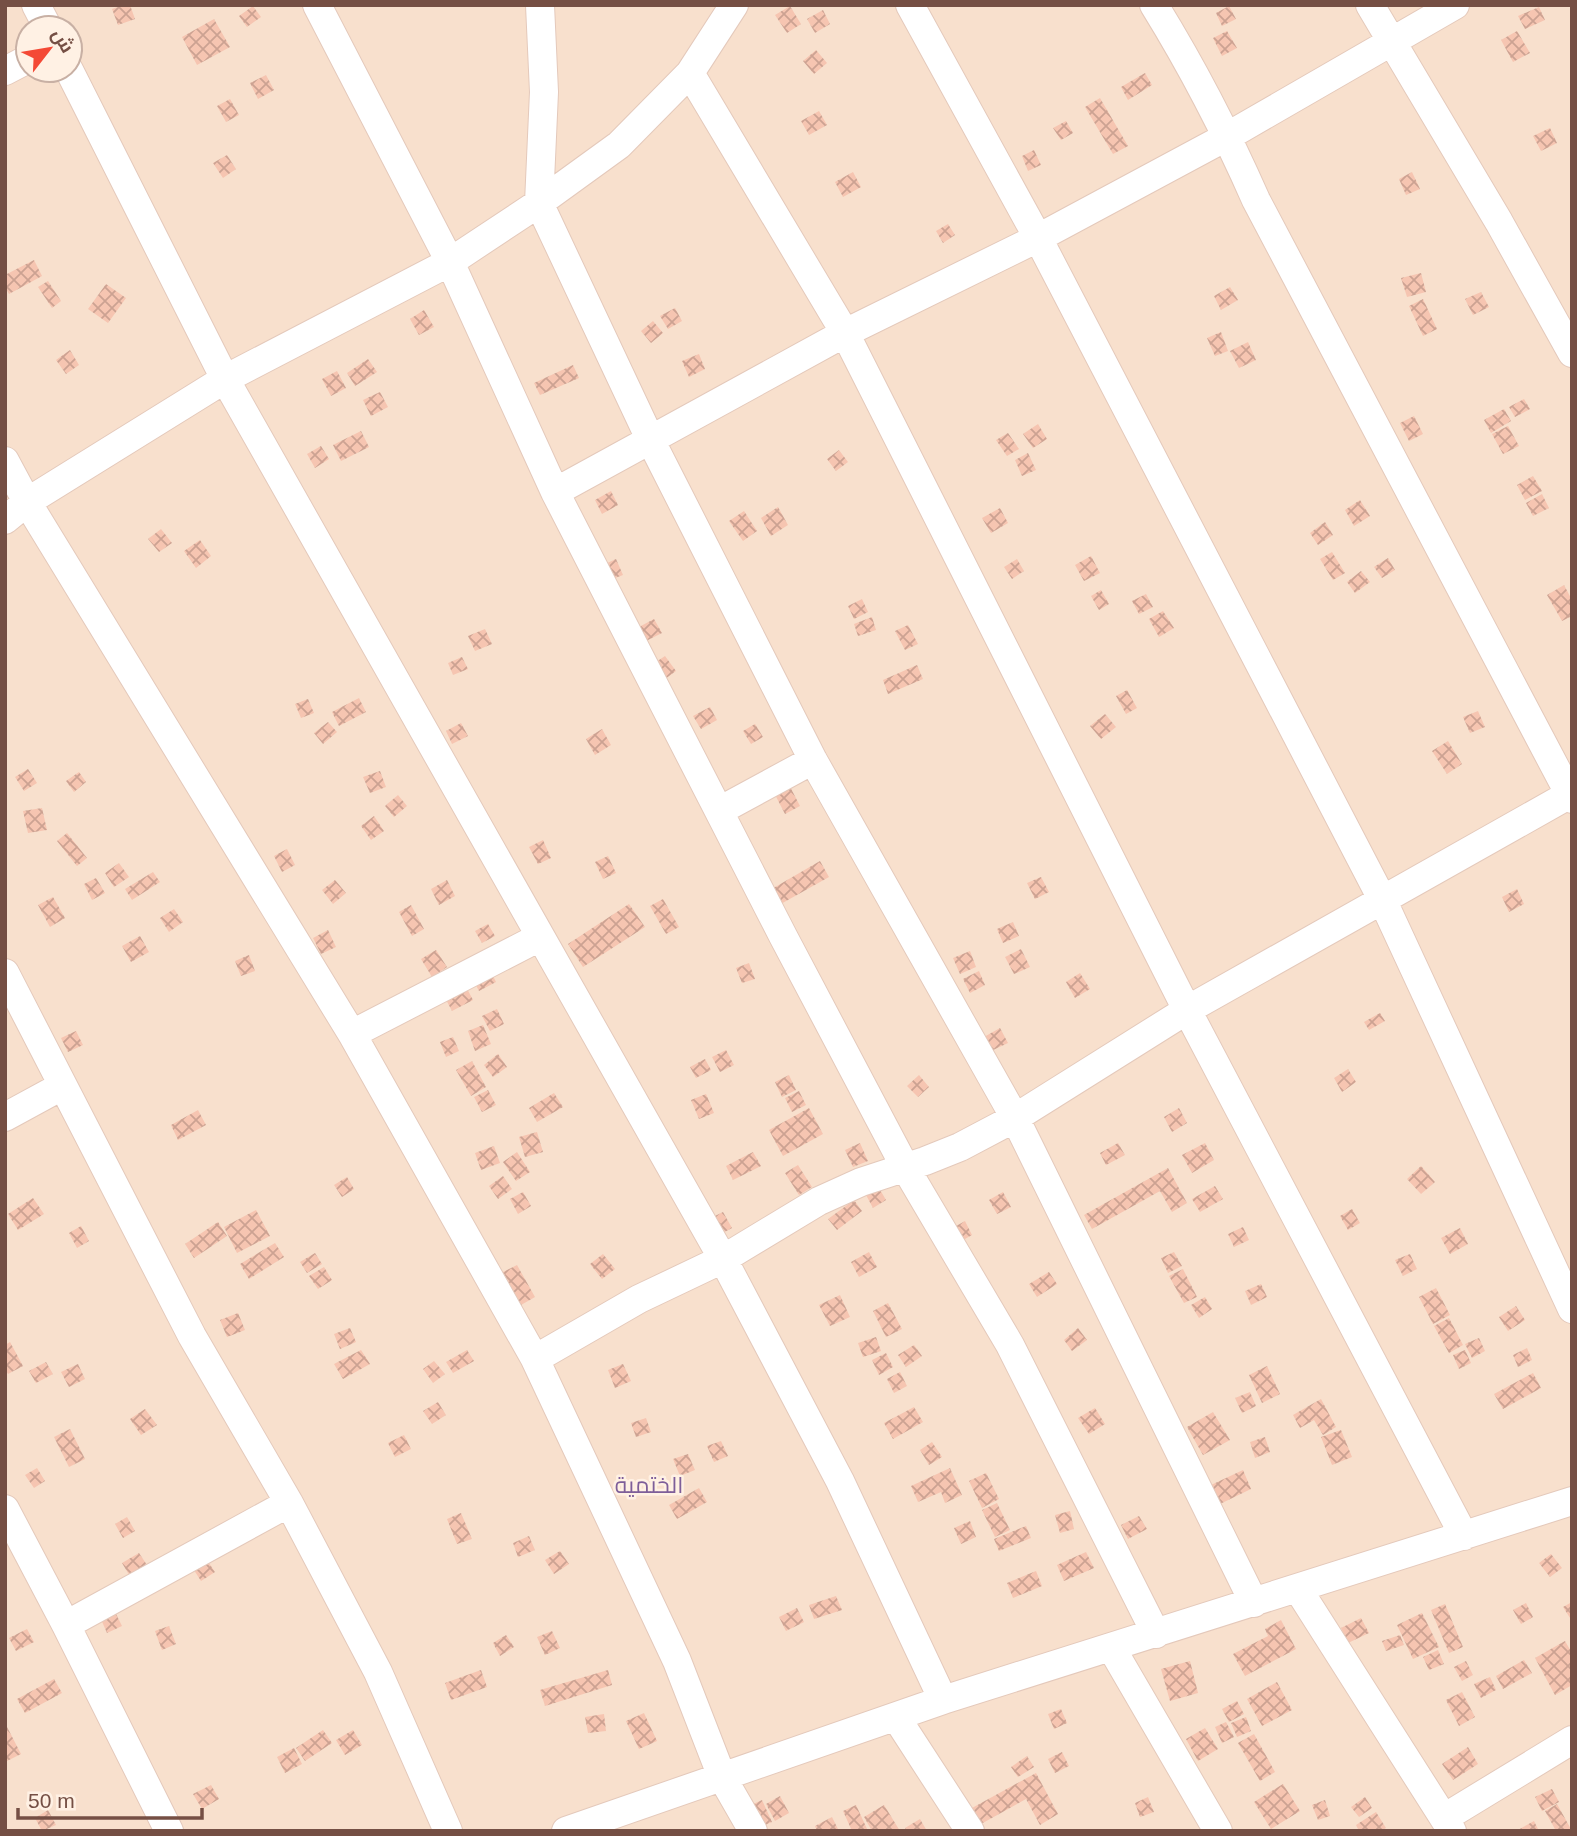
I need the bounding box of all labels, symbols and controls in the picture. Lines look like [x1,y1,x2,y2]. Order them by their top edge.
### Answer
north arrow [14,14,84,84]
text: ش [47,25,78,57]
district label: الختمية [615,1472,683,1498]
scale bar [18,1776,201,1820]
text: 50 m [28,1789,75,1812]

